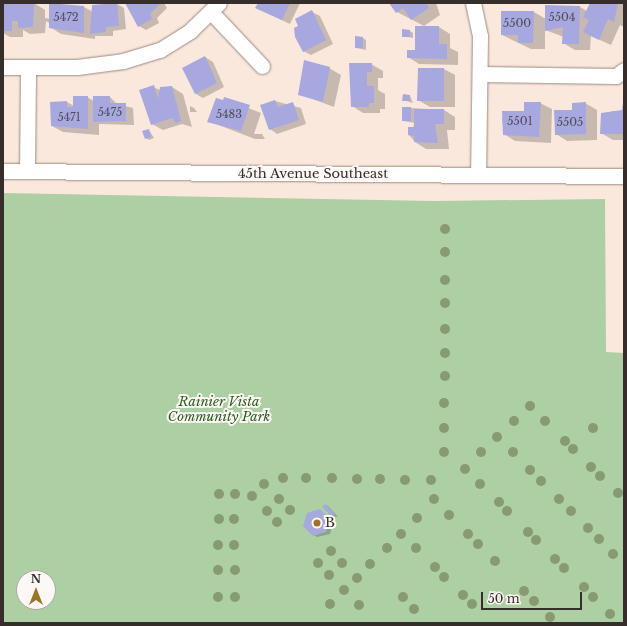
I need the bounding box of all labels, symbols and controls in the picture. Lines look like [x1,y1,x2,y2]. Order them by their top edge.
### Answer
house number: 5472 [54,10,78,24]
house number: 5504 [549,10,575,24]
house number: 5500 [503,16,531,30]
house number: 5475 [98,105,122,119]
house number: 5483 [216,107,242,121]
house number: 5471 [57,110,81,124]
house number: 5501 [507,114,533,128]
house number: 5505 [557,115,583,129]
street label: 45th Avenue Southeast [238,166,388,182]
park label: Rainier Vista Community Park [168,395,270,426]
place label: B [325,515,335,531]
marker: B [312,518,322,528]
north arrow [16,570,56,610]
text: N [31,572,41,586]
scale bar [483,584,584,610]
text: 50 m [488,591,520,606]

